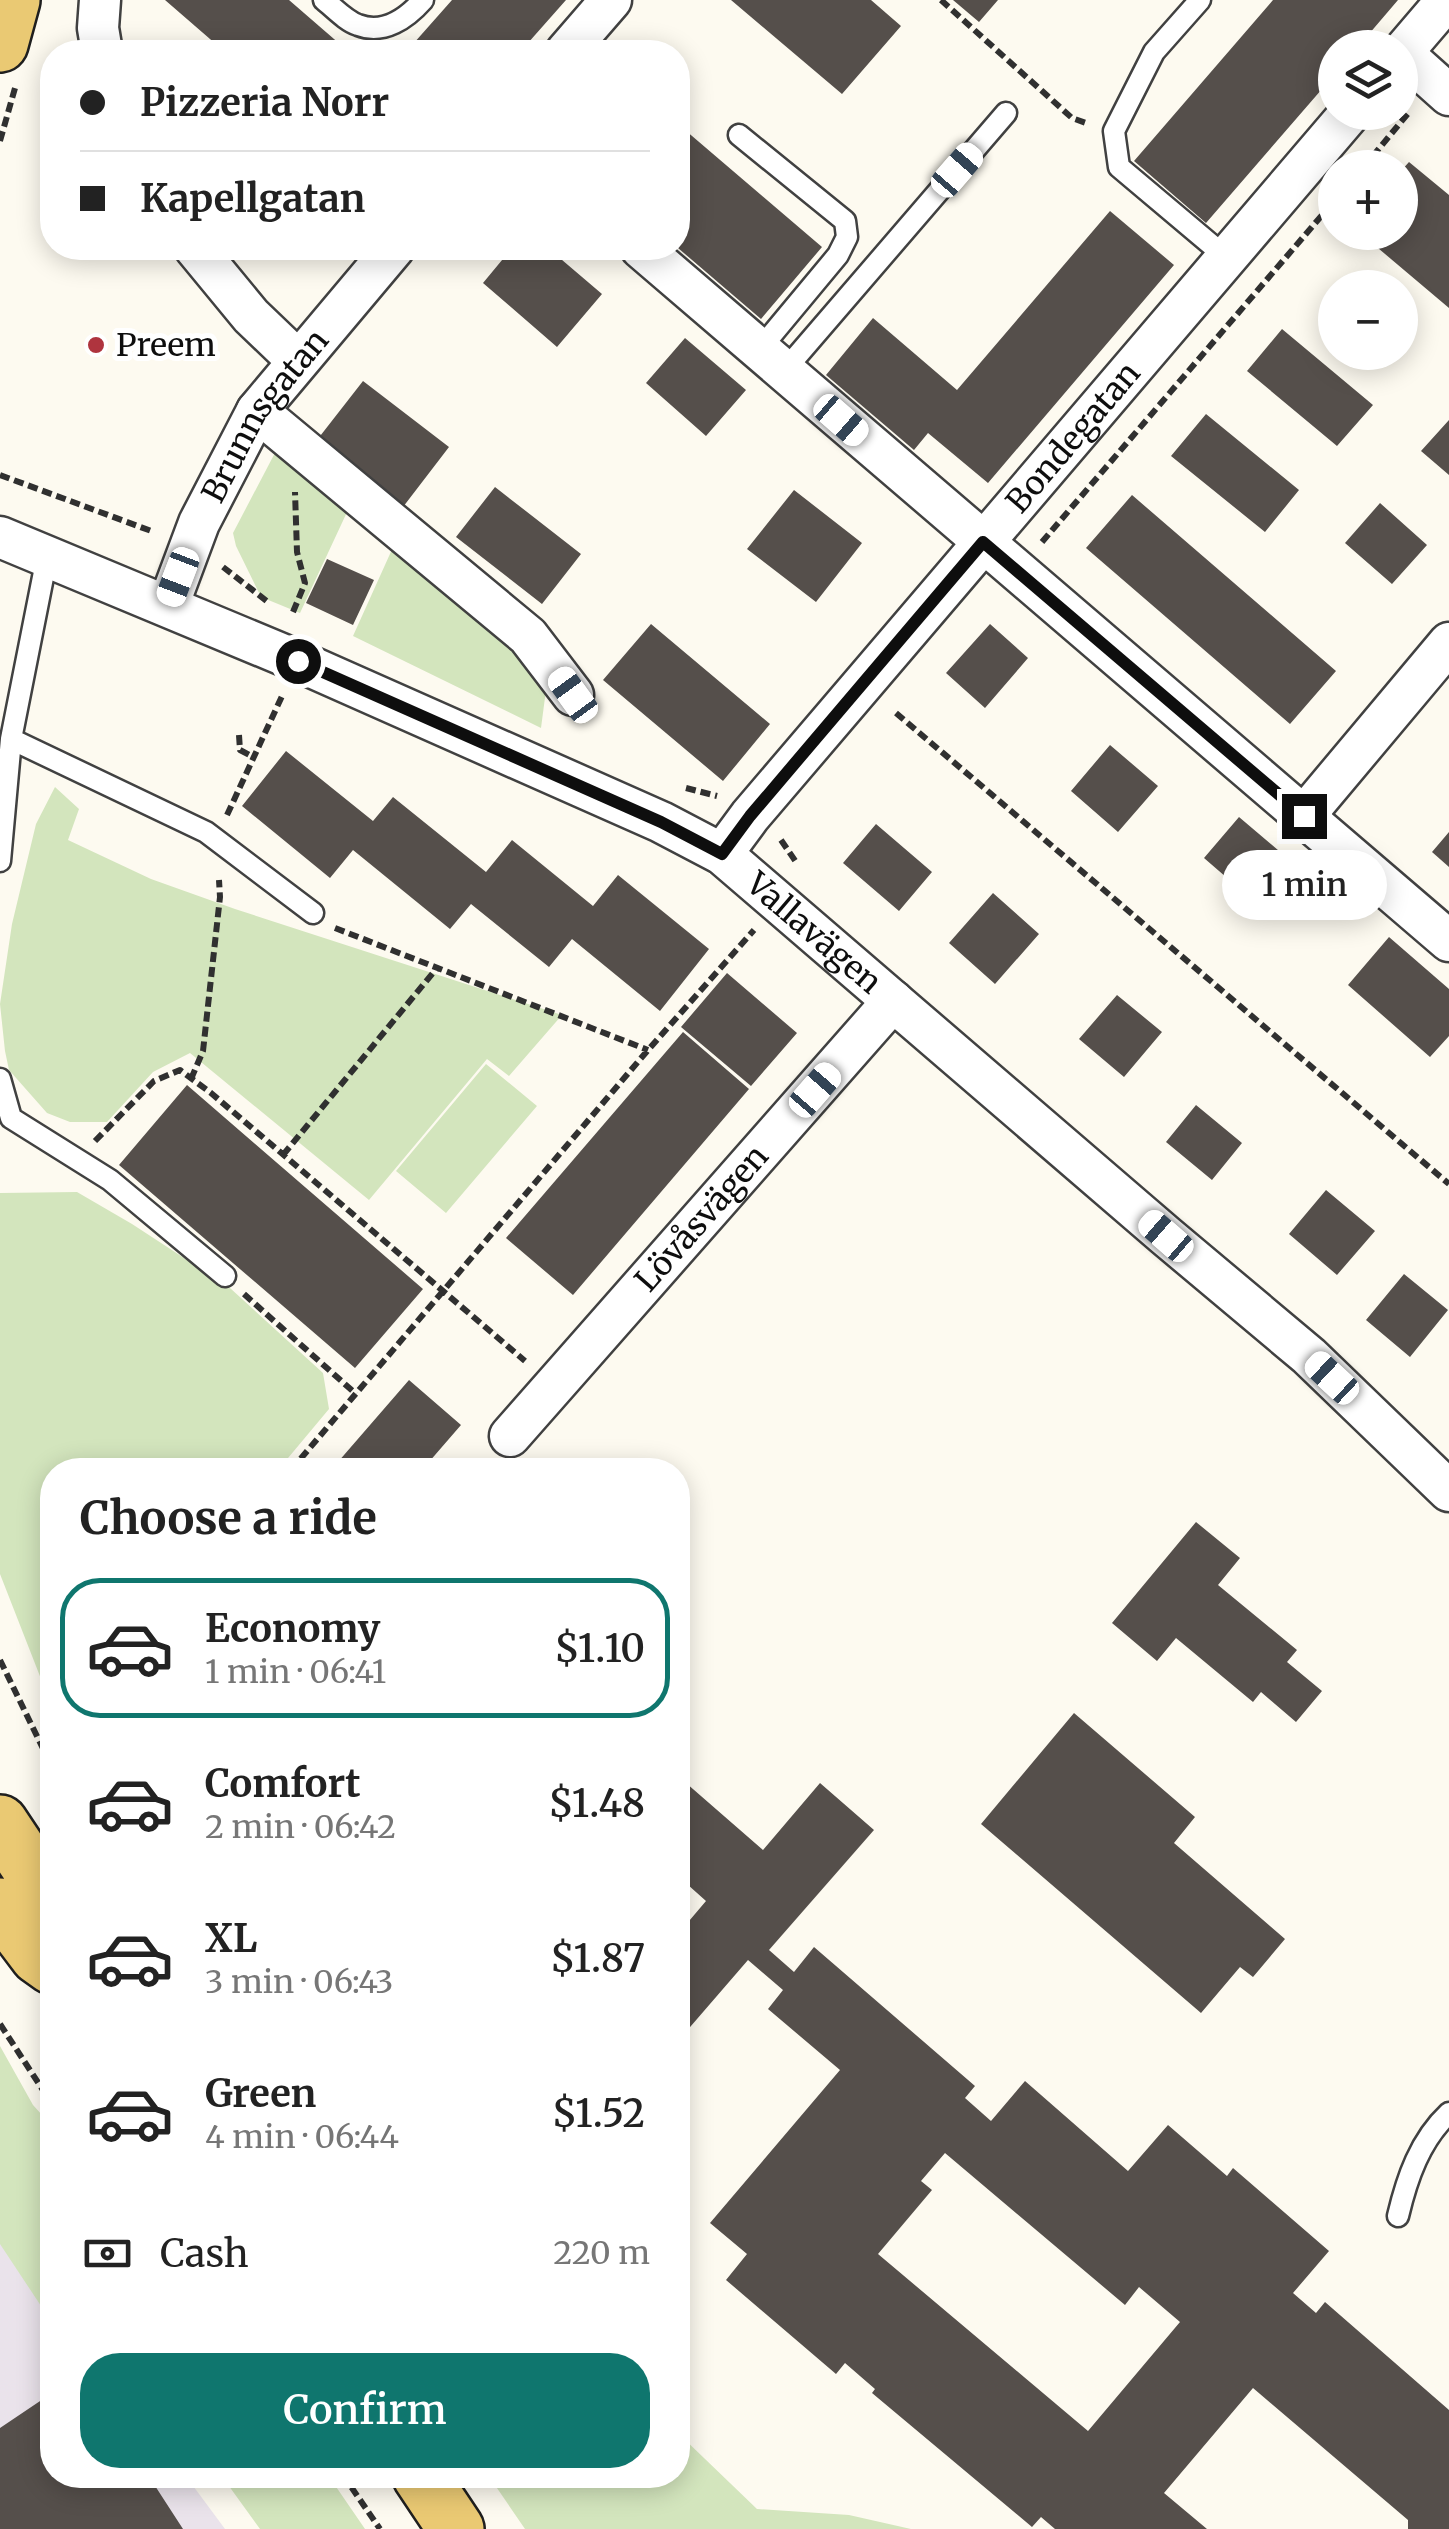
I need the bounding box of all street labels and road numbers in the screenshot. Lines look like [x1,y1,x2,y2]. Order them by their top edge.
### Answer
street label: Brunnsgatan [193,321,337,509]
street label: Bondegatan [998,354,1149,521]
street label: Vallavägen [737,863,890,1002]
street label: Lövåsvägen [627,1137,777,1300]

